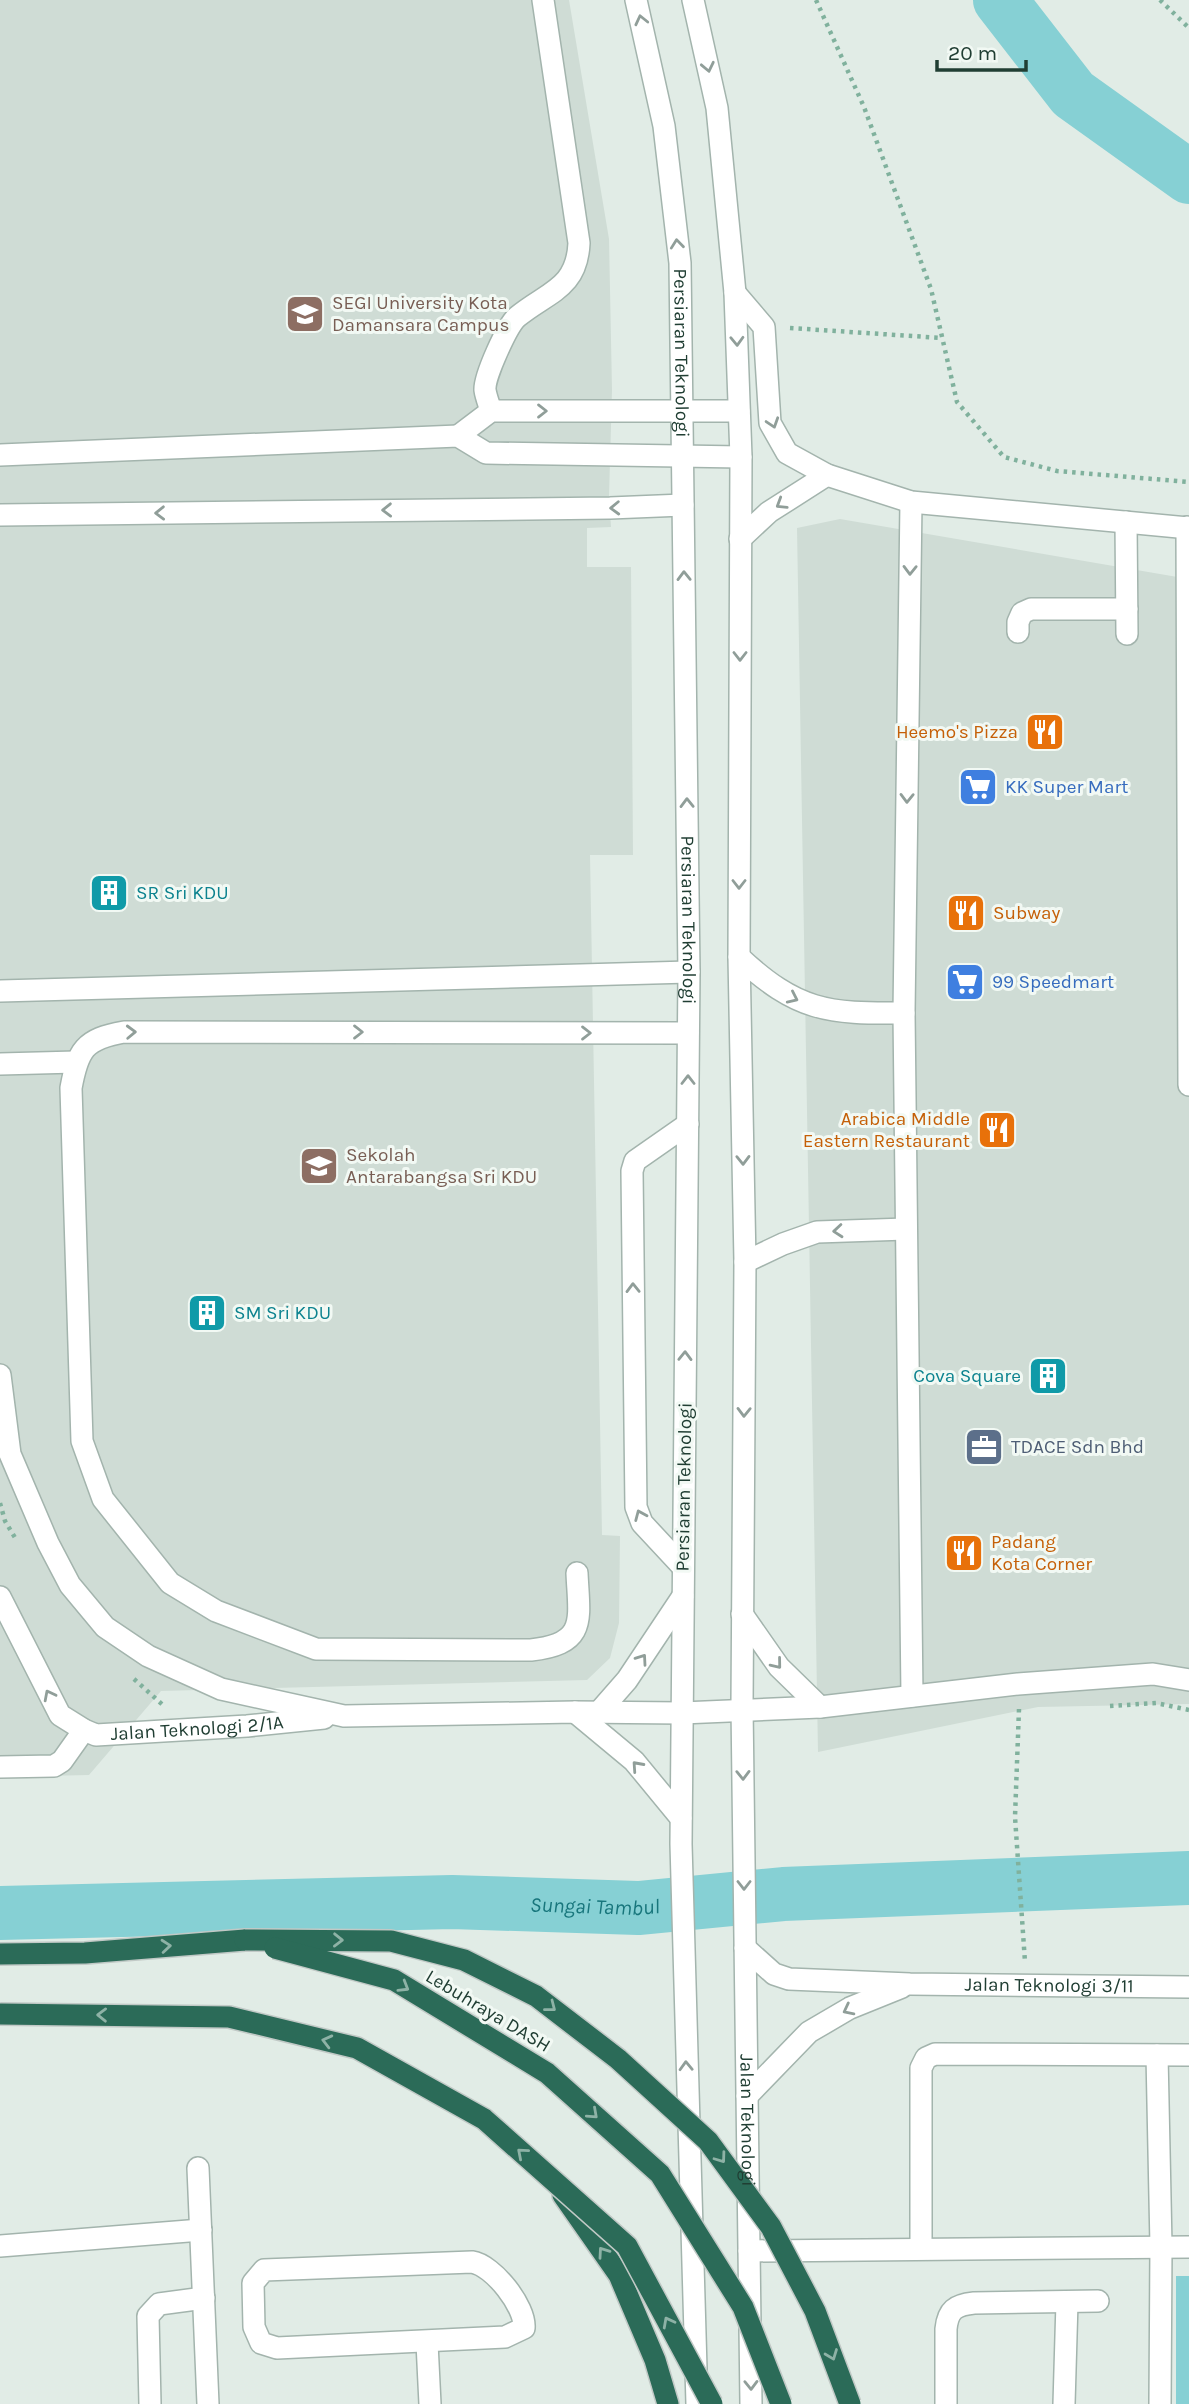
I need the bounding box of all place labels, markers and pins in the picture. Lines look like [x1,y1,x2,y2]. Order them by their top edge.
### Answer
place label: SEGI University Kota Damansara Campus [332,292,509,336]
school or university icon: SEGI University Kota Damansara Campus [284,293,326,335]
restaurant icon: Heemo's Pizza [1024,711,1066,753]
place label: Heemo's Pizza [896,721,1018,743]
supermarket icon: KK Super Mart [957,766,999,808]
place label: KK Super Mart [1005,776,1128,798]
building icon: SR Sri KDU [88,872,130,914]
place label: SR Sri KDU [136,882,229,904]
restaurant icon: Subway [945,892,987,934]
place label: Subway [993,902,1060,924]
supermarket icon: 99 Speedmart [944,961,986,1003]
place label: 99 Speedmart [992,971,1114,993]
place label: Arabica Middle Eastern Restaurant [803,1108,970,1152]
restaurant icon: Arabica Middle Eastern Restaurant [976,1109,1018,1151]
place label: Sekolah Antarabangsa Sri KDU [346,1144,537,1188]
school or university icon: Sekolah Antarabangsa Sri KDU [298,1145,340,1187]
building icon: SM Sri KDU [186,1292,228,1334]
place label: SM Sri KDU [234,1302,331,1324]
building icon: Cova Square [1027,1355,1069,1397]
place label: Cova Square [913,1365,1021,1387]
office icon: TDACE Sdn Bhd [963,1426,1005,1468]
place label: TDACE Sdn Bhd [1011,1436,1144,1458]
place label: Padang Kota Corner [991,1531,1092,1575]
restaurant icon: Padang Kota Corner [943,1532,985,1574]

